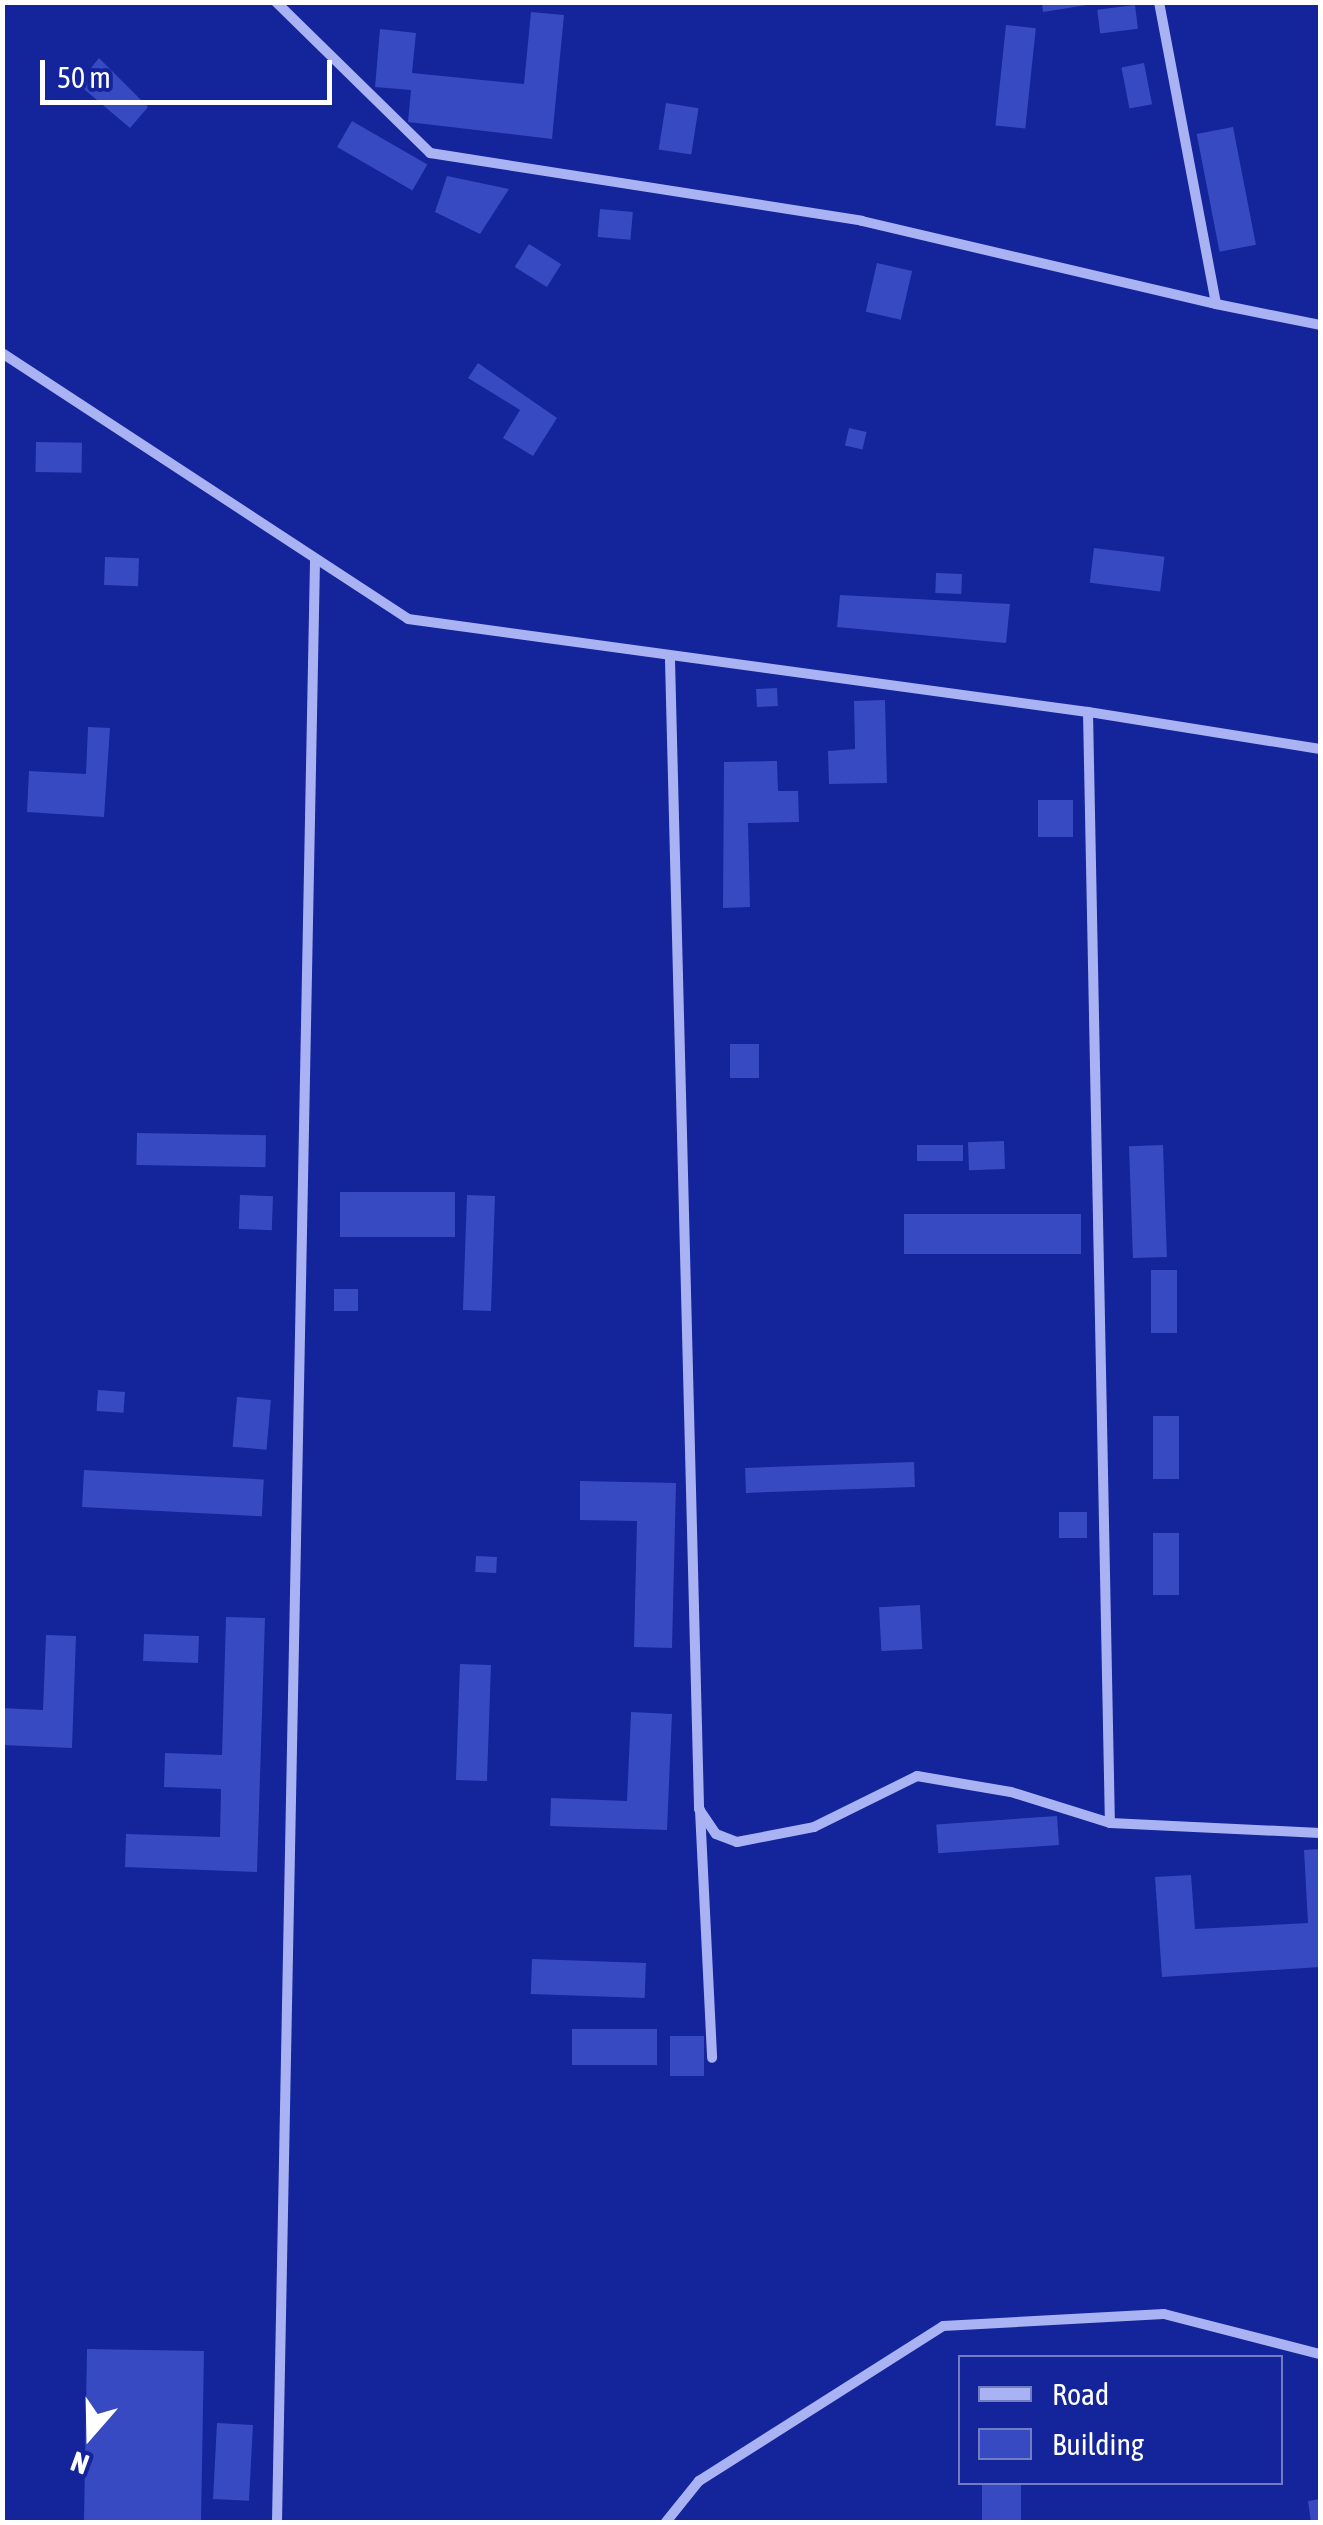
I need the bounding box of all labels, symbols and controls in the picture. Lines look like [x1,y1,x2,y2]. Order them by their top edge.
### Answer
scale bar [45,40,338,102]
text: 50 m [57,60,111,94]
legend [958,2355,1283,2485]
text: Road [1052,2377,1109,2411]
north arrow [40,2385,140,2485]
text: Building [1052,2427,1144,2461]
text: N [66,2445,93,2481]

